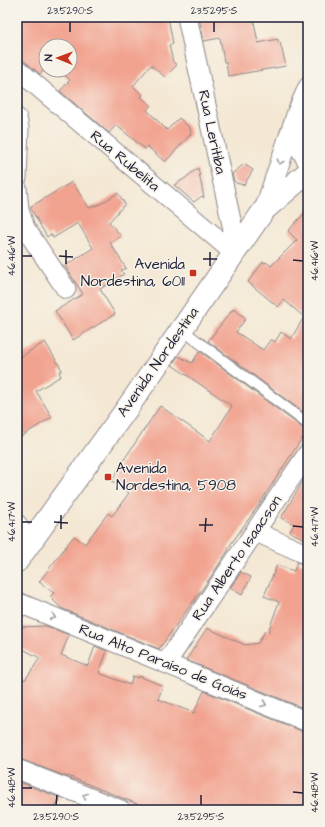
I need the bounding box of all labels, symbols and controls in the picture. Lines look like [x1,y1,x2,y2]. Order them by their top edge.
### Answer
text: 23.5290°S [47,4,93,18]
text: 23.5295°S [191,4,238,18]
north arrow [38,38,78,78]
text: N [41,54,56,61]
street label: Rua Leritiba [193,88,231,176]
street label: Rua Rubelita [86,126,165,197]
one-way arrow [276,158,285,165]
text: 46.416°W [5,235,19,276]
text: 46.416°W [308,240,322,281]
place label: Avenida Nordestina, 6011 [81,254,185,292]
marker: Avenida Nordestina, 6011 [188,268,198,278]
street label: Avenida Nordestina [112,303,204,421]
place label: Avenida Nordestina, 5908 [116,458,236,496]
marker: Avenida Nordestina, 5908 [103,472,113,482]
street label: Rua Alberto Isaacson [187,491,287,625]
text: 46.417°W [5,501,19,542]
text: 46.417°W [308,506,322,547]
one-way arrow [49,612,57,620]
street label: Rua Alto Paraíso de Goiás [76,619,251,706]
one-way arrow [260,699,267,707]
text: 46.418°W [5,767,19,808]
text: 46.418°W [308,772,322,813]
one-way arrow [81,792,88,800]
text: 23.5290°S [33,810,79,824]
text: 23.5295°S [178,810,225,824]

